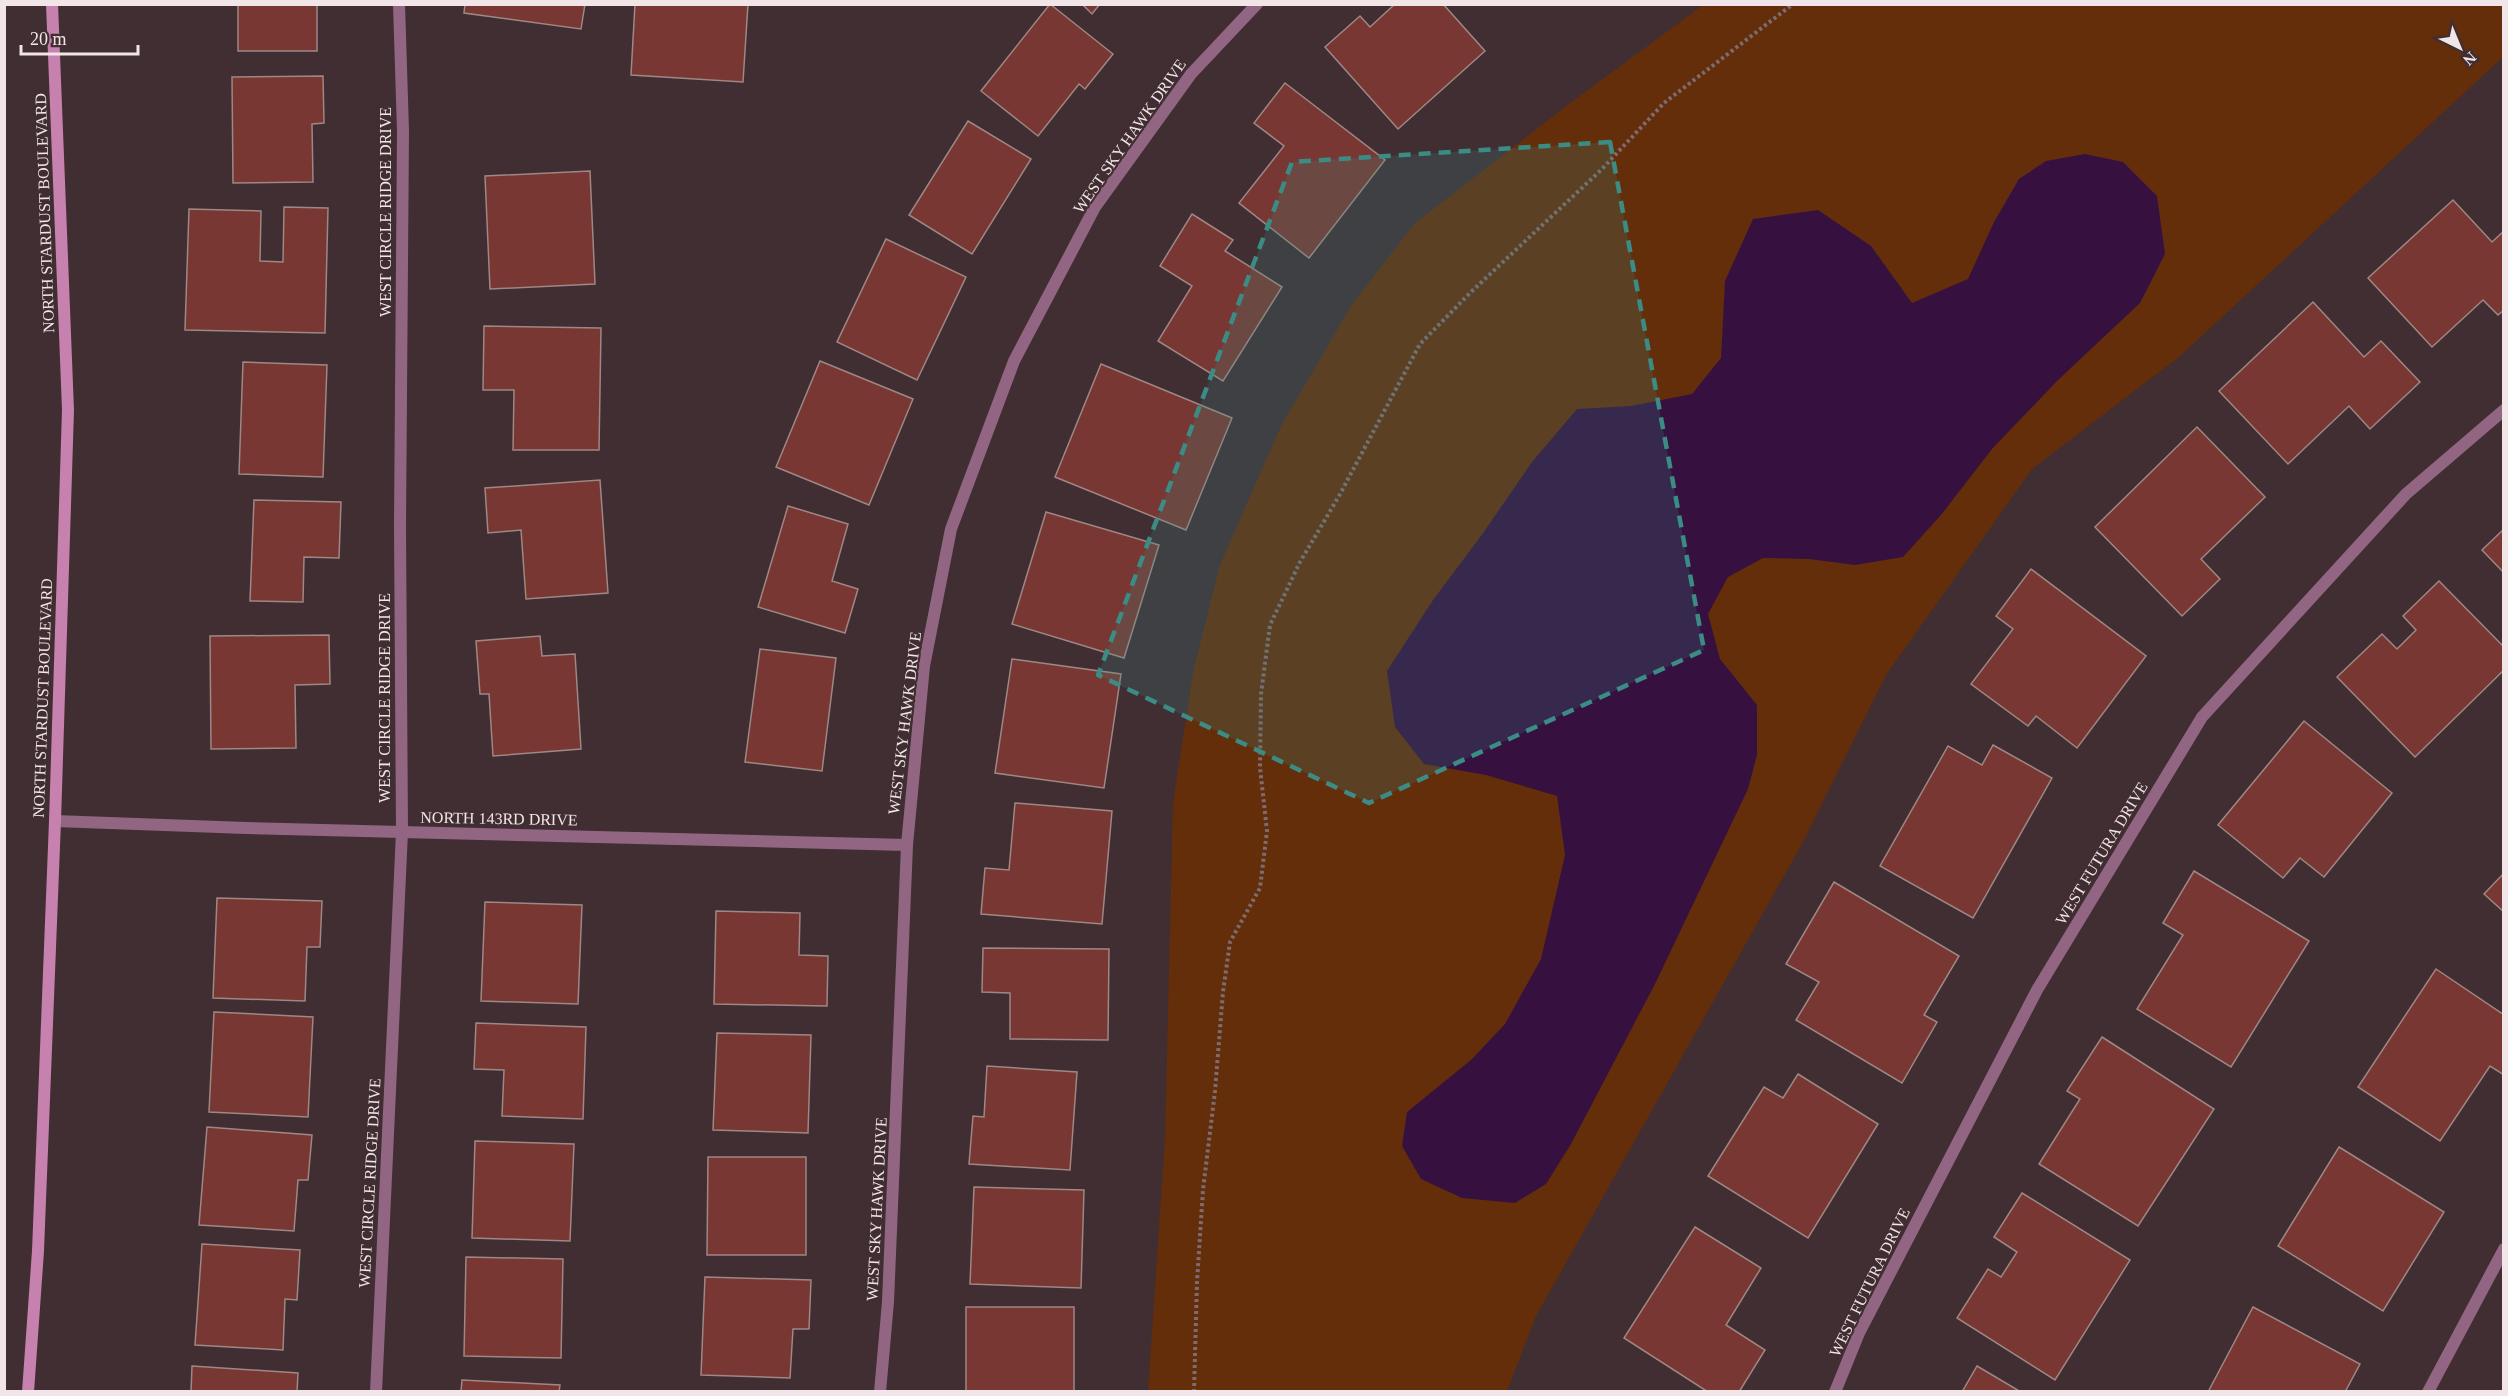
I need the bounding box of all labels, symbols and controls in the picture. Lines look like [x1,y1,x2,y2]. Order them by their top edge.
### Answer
scale bar [21,18,138,56]
north arrow [2430,18,2490,78]
text: 20 m [30,29,67,49]
text: N [2460,48,2480,69]
street label: WEST SKY HAWK DRIVE [1070,56,1189,217]
street label: NORTH STARDUST BOULEVARD [32,93,57,333]
street label: WEST CIRCLE RIDGE DRIVE [377,107,394,317]
street label: NORTH STARDUST BOULEVARD [30,578,55,818]
street label: WEST CIRCLE RIDGE DRIVE [376,593,393,803]
street label: WEST SKY HAWK DRIVE [885,631,924,815]
street label: WEST FUTURA DRIVE [2052,779,2151,928]
street label: NORTH 143RD DRIVE [420,809,578,828]
street label: WEST CIRCLE RIDGE DRIVE [356,1078,383,1288]
street label: WEST SKY HAWK DRIVE [863,1117,890,1301]
street label: WEST FUTURA DRIVE [1826,1205,1913,1359]

